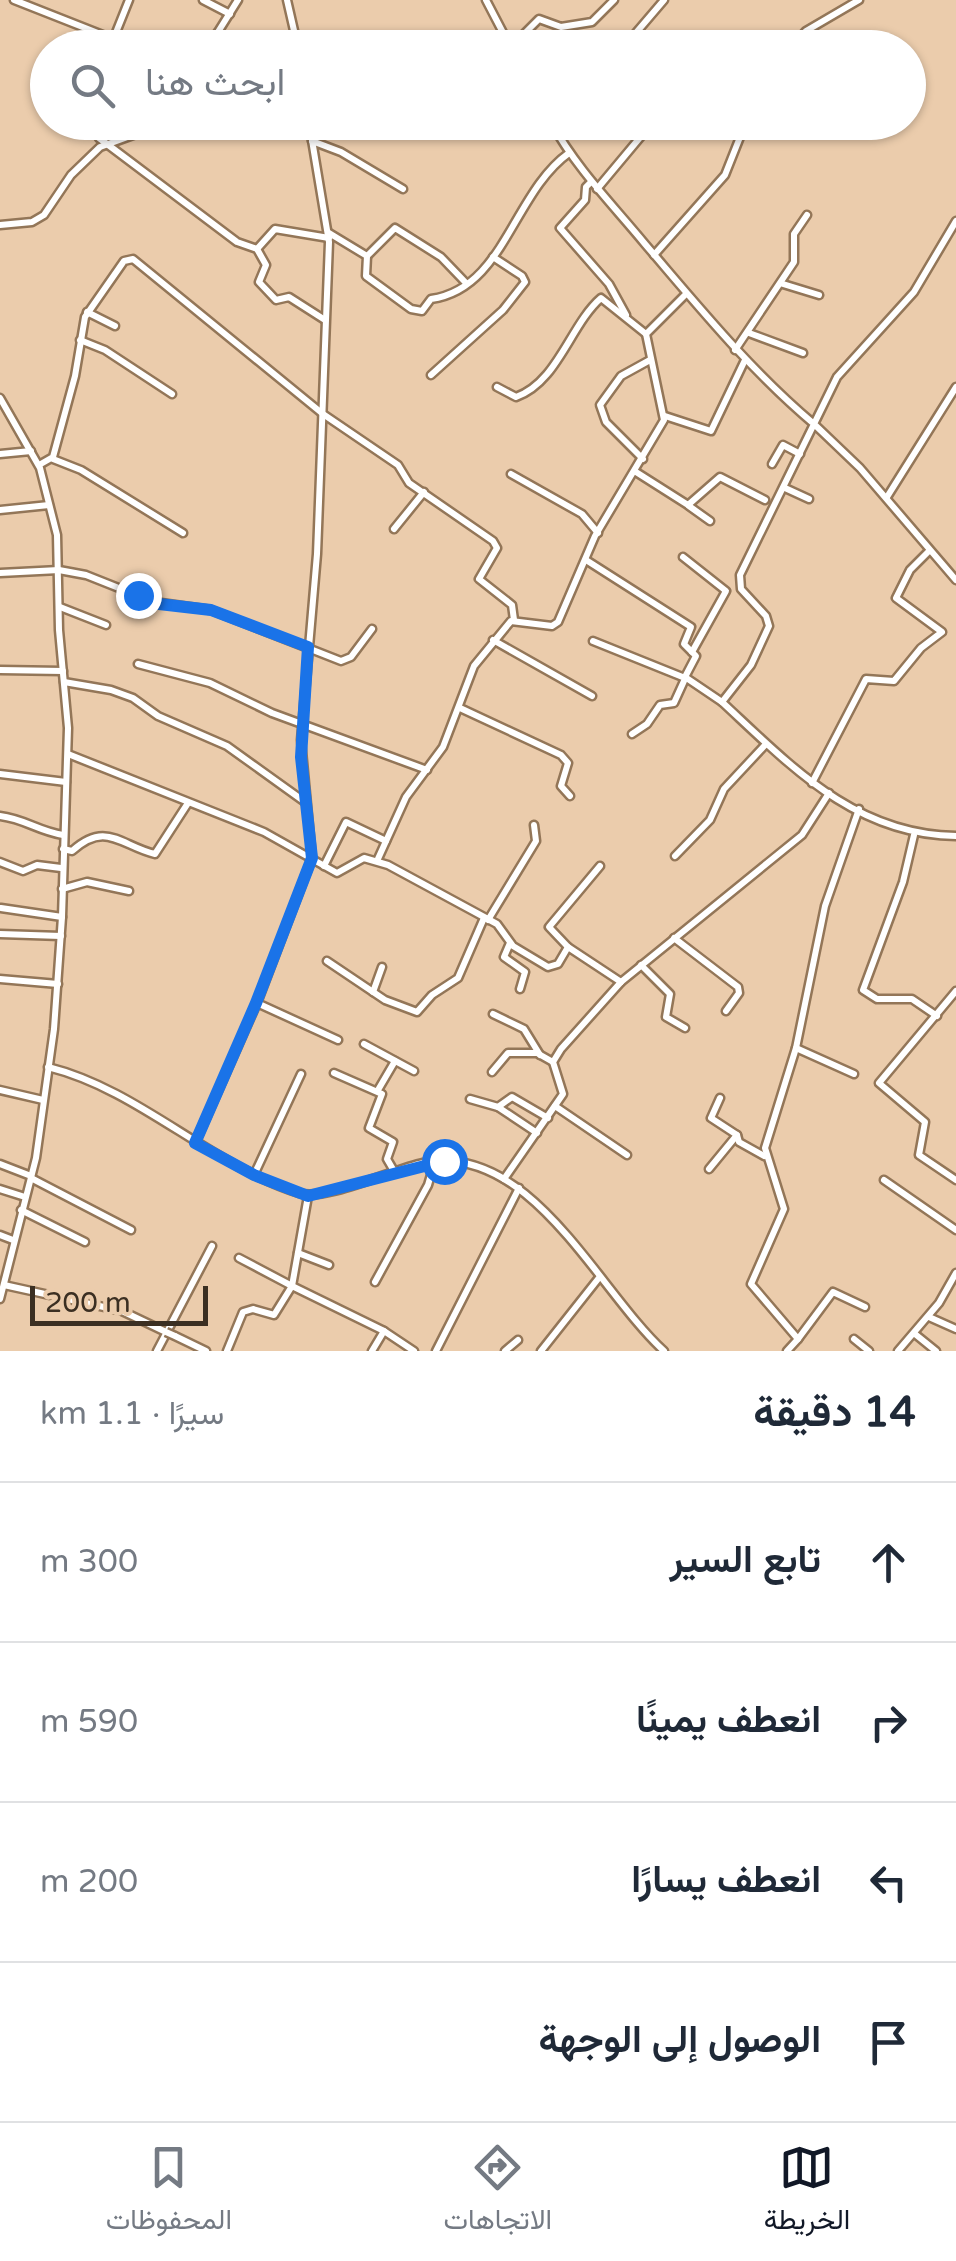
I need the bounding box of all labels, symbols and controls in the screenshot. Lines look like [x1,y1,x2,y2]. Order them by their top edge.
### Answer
search box [30,30,926,140]
icon: search [65,58,120,113]
text: ابحث هنا [145,60,285,106]
route end [116,573,162,619]
route start [422,1139,468,1185]
scale bar [30,1281,208,1326]
text: 200 m [45,1286,131,1320]
text: 14 دقيقة [753,1387,916,1438]
text: سيرًا · 1.1 km [40,1395,224,1433]
icon: ahead [861,1535,916,1590]
text: تابع السير [669,1537,821,1583]
text: 300 m [40,1543,138,1581]
icon: right [861,1695,916,1750]
text: انعطف يمينًا [636,1697,821,1743]
text: 590 m [40,1703,138,1741]
icon: left [861,1855,916,1910]
text: انعطف يسارًا [631,1857,821,1903]
text: 200 m [40,1863,138,1901]
icon: arrive [861,2015,916,2070]
text: الوصول إلى الوجهة [539,2017,821,2063]
tab: المحفوظات [106,2140,232,2244]
tab: الاتجاهات [443,2140,552,2244]
tab: الخريطة [764,2140,850,2244]

